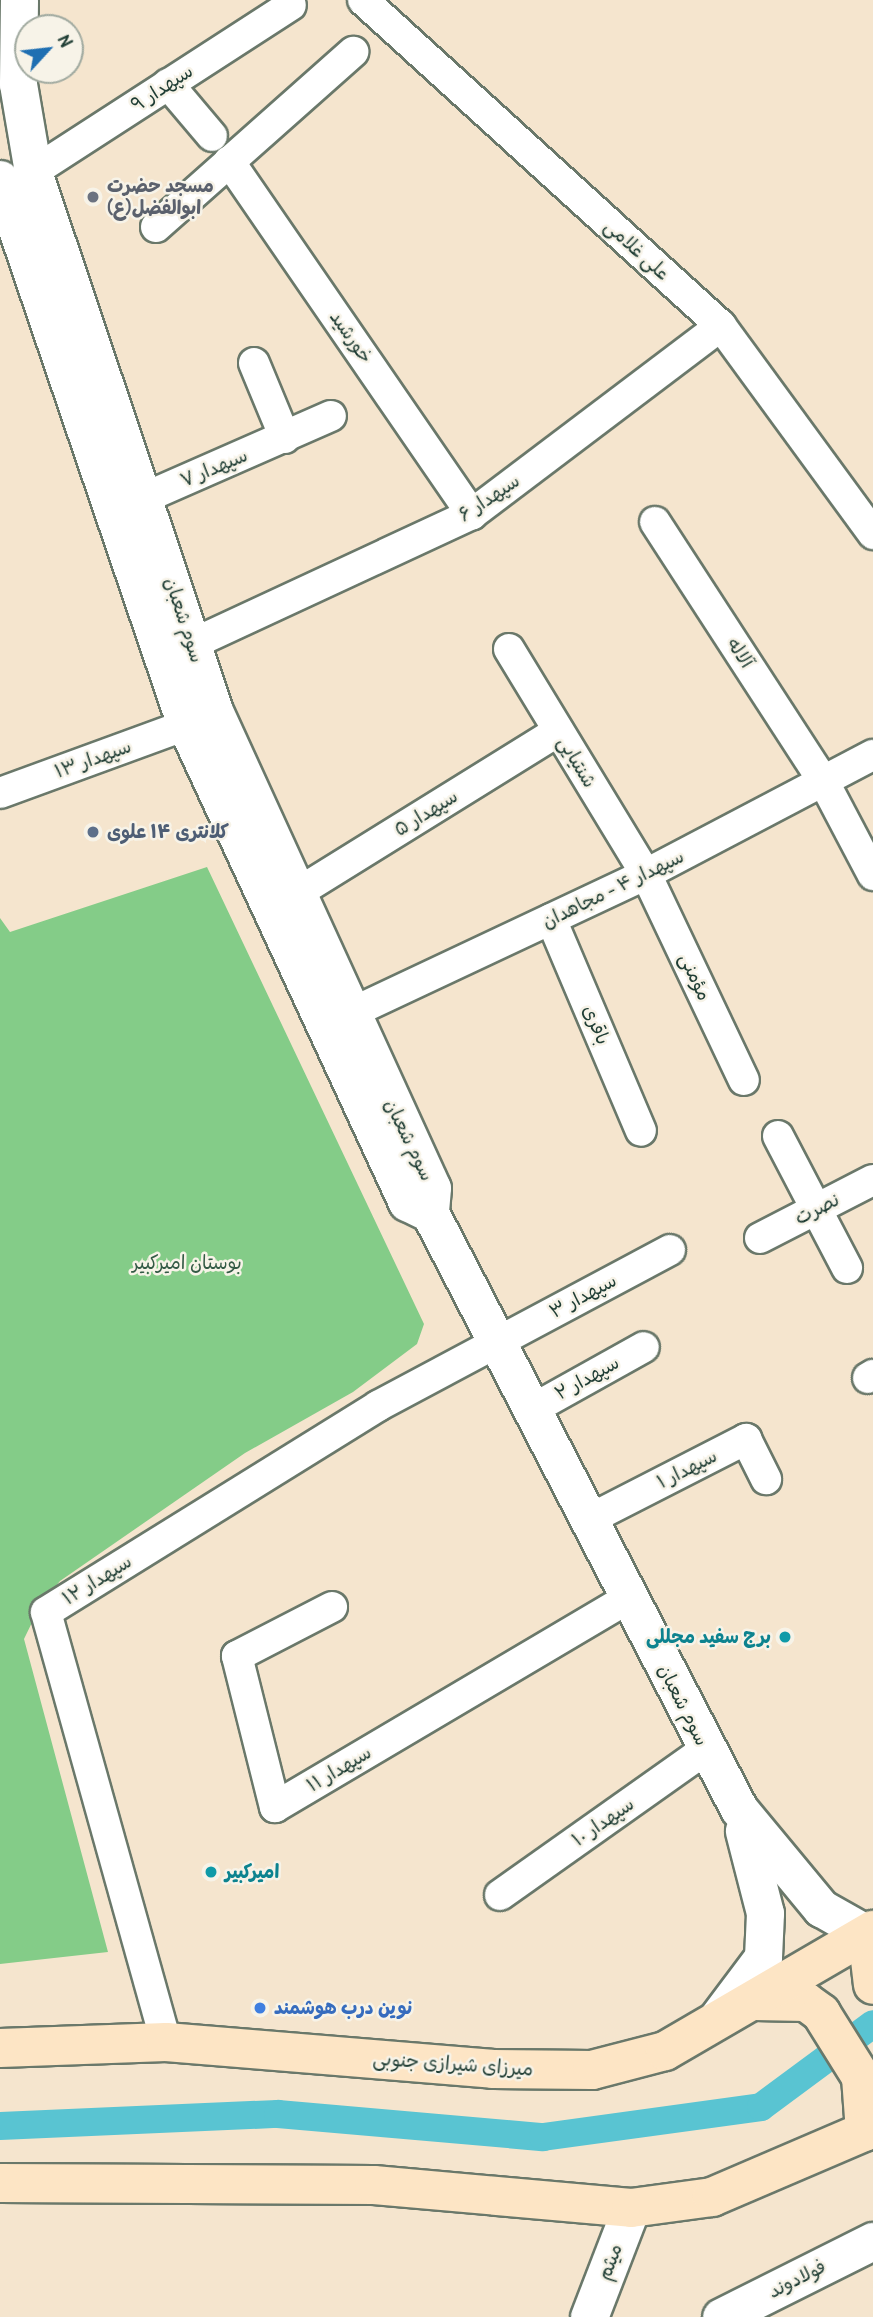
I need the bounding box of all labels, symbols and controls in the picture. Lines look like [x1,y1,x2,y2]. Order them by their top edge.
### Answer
north arrow [14,14,84,84]
text: N [52,30,80,51]
street label: سپهدار ۹ [127,60,197,116]
place label: مسجد حضرت ابوالفضل(ع) [107,175,214,219]
marker: مسجد حضرت ابوالفضل(ع) [85,189,101,205]
street label: علی غلامی [600,215,674,285]
street label: خورشید [325,306,377,368]
street label: سپهدار ۷ [177,444,251,492]
street label: سپهدار ۶ [454,469,524,527]
street label: سوم شعبان [160,575,208,665]
street label: آلاله [722,634,758,672]
street label: شنتیایی [553,732,601,792]
street label: سپهدار ۱۳ [52,735,134,783]
street label: سپهدار ۵ [390,785,462,841]
place label: کلانتری ۱۴ علوی [107,821,229,843]
marker: کلانتری ۱۴ علوی [85,824,101,840]
street label: سپهدار ۴ - مجاهدان [538,845,688,933]
street label: مؤمنی [674,950,716,1004]
street label: باقری [578,1002,614,1048]
street label: سوم شعبان [379,1095,439,1185]
street label: نصرت [791,1188,843,1230]
park label: بوستان امیرکبیر [132,1252,242,1274]
street label: سپهدار ۳ [545,1269,621,1323]
street label: سپهدار ۲ [551,1351,623,1405]
street label: سپهدار ۱ [653,1444,721,1494]
street label: سپهدار ۱۲ [58,1550,136,1610]
place label: برج سفید مجللی [646,1626,771,1648]
marker: برج سفید مجللی [777,1629,793,1645]
street label: سوم شعبان [653,1661,713,1749]
street label: سپهدار ۱۱ [303,1741,375,1797]
street label: سپهدار ۱۰ [568,1792,638,1852]
place label: امیرکبیر [225,1861,279,1883]
marker: امیرکبیر [203,1864,219,1880]
place label: نوین درب هوشمند [274,1997,412,2019]
marker: نوین درب هوشمند [252,2000,268,2016]
street label: میرزای شیرازی جنوبی [372,2047,534,2081]
street label: میثم [593,2241,627,2283]
street label: فولادوند [764,2255,830,2303]

